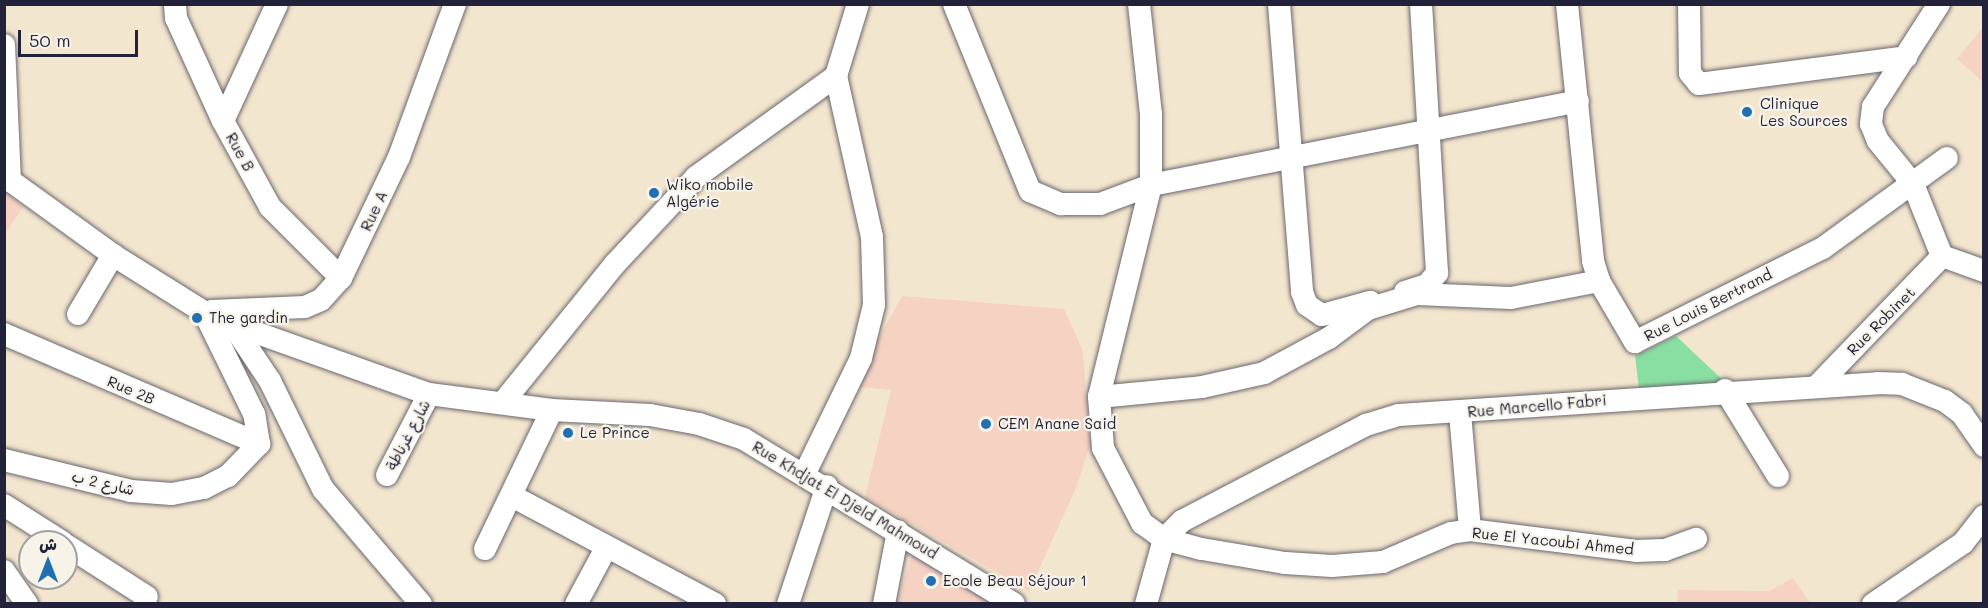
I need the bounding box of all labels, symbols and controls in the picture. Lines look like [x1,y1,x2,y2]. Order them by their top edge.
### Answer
scale bar [21,18,141,56]
text: 50 m [29,28,71,52]
place label: Clinique Les Sources [1760,94,1848,129]
marker: Clinique Les Sources [1738,103,1756,121]
street label: Rue B [222,130,258,174]
place label: Wiko mobile Algérie [666,175,753,210]
marker: Wiko mobile Algérie [647,186,661,200]
street label: Rue A [357,188,391,234]
street label: Rue Louis Bertrand [1641,265,1775,345]
street label: Rue Robinet [1843,283,1919,359]
place label: The gardin [209,309,288,327]
marker: The gardin [190,311,204,325]
street label: Rue 2B [105,372,157,408]
street label: Rue Marcello Fabri [1467,391,1607,421]
street label: شارع غرناطة [382,397,434,473]
place label: CEM Anane Said [998,415,1116,433]
marker: CEM Anane Said [979,417,993,431]
place label: Le Prince [580,424,650,442]
marker: Le Prince [561,426,575,440]
street label: Rue Khdjat El Djeld Mahmoud [749,437,941,563]
street label: شارع 2 ب [70,467,136,499]
street label: Rue El Yacoubi Ahmed [1471,524,1635,558]
north arrow [18,530,78,590]
text: ش [39,533,57,554]
place label: Ecole Beau Séjour 1 [943,572,1087,590]
marker: Ecole Beau Séjour 1 [924,574,938,588]

